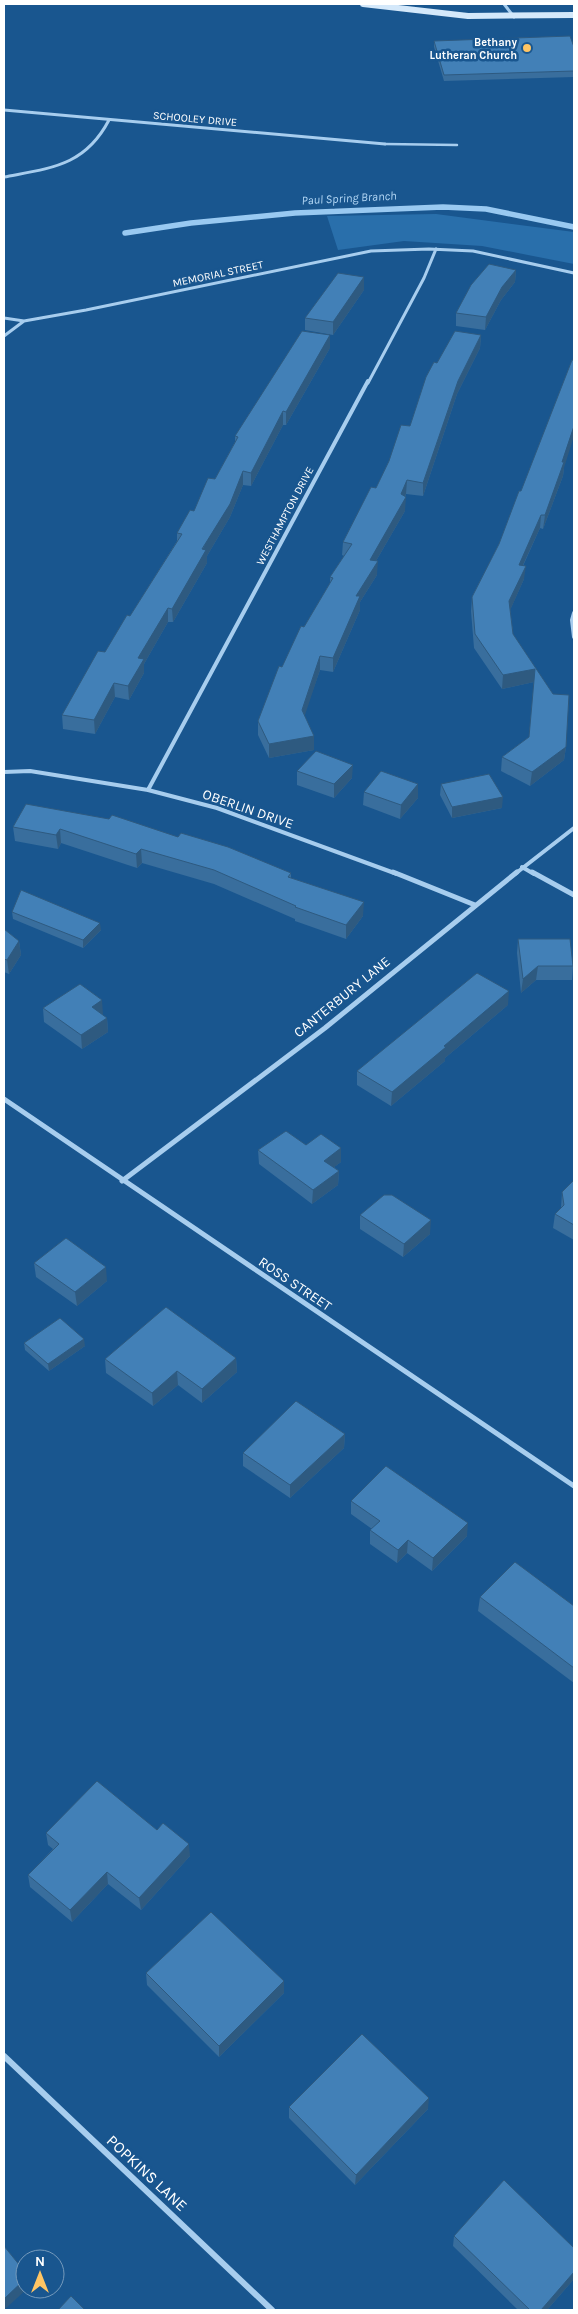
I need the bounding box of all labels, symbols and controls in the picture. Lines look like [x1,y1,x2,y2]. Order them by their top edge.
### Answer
place label: Bethany Lutheran Church [430,36,517,62]
marker: Bethany Lutheran Church [521,42,533,54]
street label: SCHOOLEY DRIVE [152,109,238,129]
water label: Paul Spring Branch [301,189,397,207]
street label: MEMORIAL STREET [171,258,265,290]
street label: WESTHAMPTON DRIVE [254,465,316,567]
street label: OBERLIN DRIVE [200,785,296,833]
street label: CANTERBURY LANE [290,953,394,1041]
street label: ROSS STREET [255,1253,335,1315]
street label: POPKINS LANE [103,2131,191,2215]
north arrow [15,2249,65,2299]
text: N [35,2253,45,2270]

